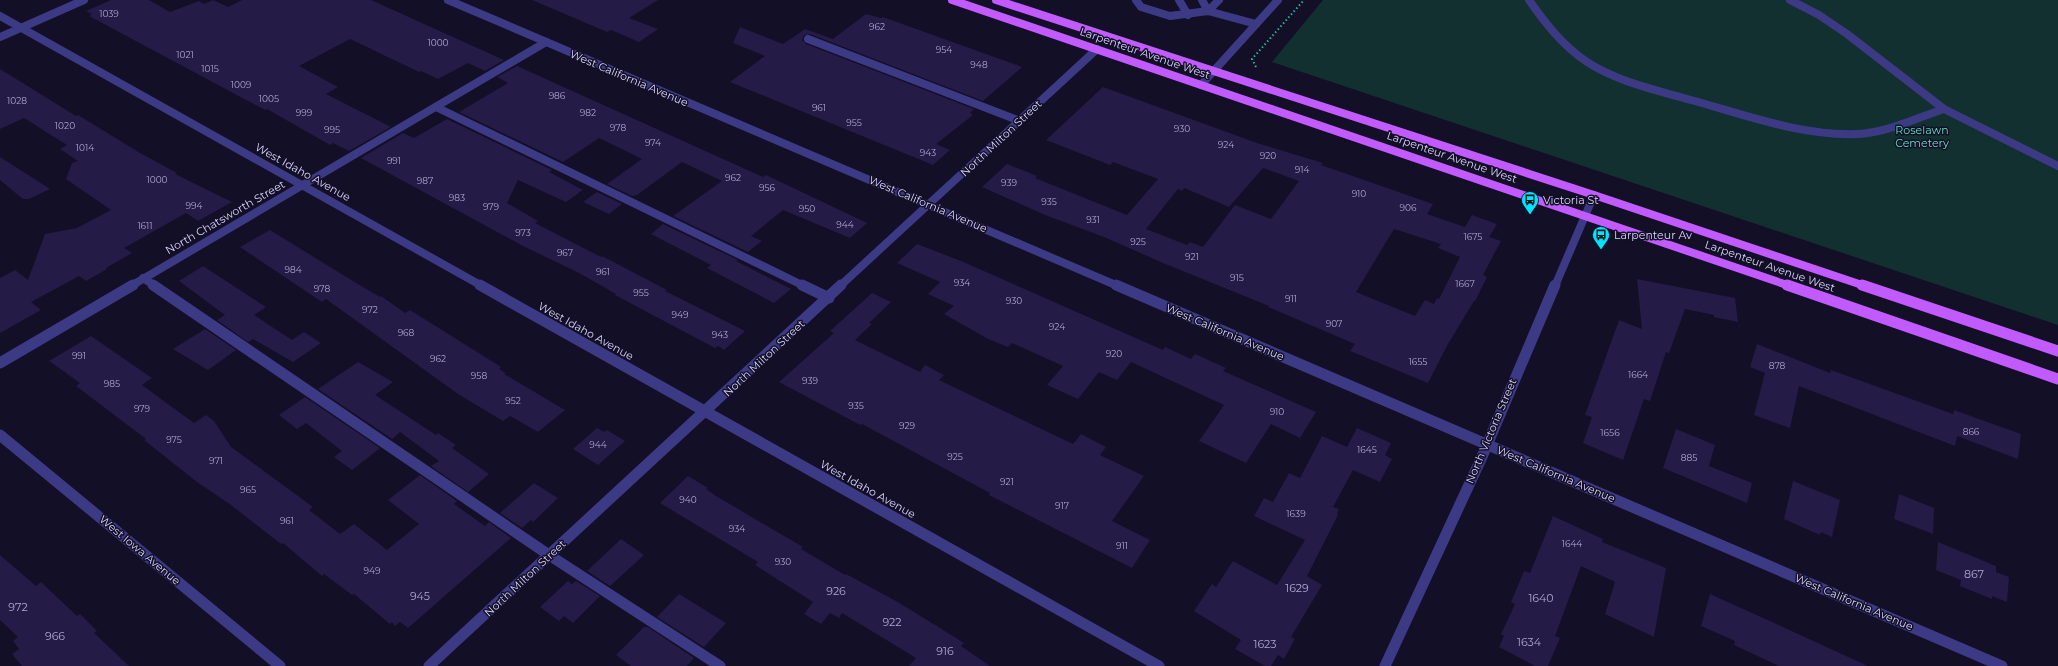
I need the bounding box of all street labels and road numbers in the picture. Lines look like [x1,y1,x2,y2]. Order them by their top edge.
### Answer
street label: Larpenteur Avenue West [1078,24,1213,82]
street label: West California Avenue [568,47,691,109]
street label: North Milton Street [957,96,1045,179]
street label: Larpenteur Avenue West [1385,128,1520,186]
street label: West Idaho Avenue [253,140,353,204]
street label: West California Avenue [867,173,990,235]
street label: North Chatsworth Street [163,177,288,257]
street label: Larpenteur Avenue West [1703,237,1838,295]
street label: West Idaho Avenue [536,299,636,363]
street label: West California Avenue [1164,301,1287,363]
street label: North Milton Street [720,316,808,399]
street label: North Victoria Street [1462,376,1520,486]
street label: West California Avenue [1495,443,1618,505]
street label: West Idaho Avenue [818,457,918,521]
street label: West Iowa Avenue [97,512,184,588]
street label: North Milton Street [481,536,569,619]
street label: West California Avenue [1793,571,1916,633]

